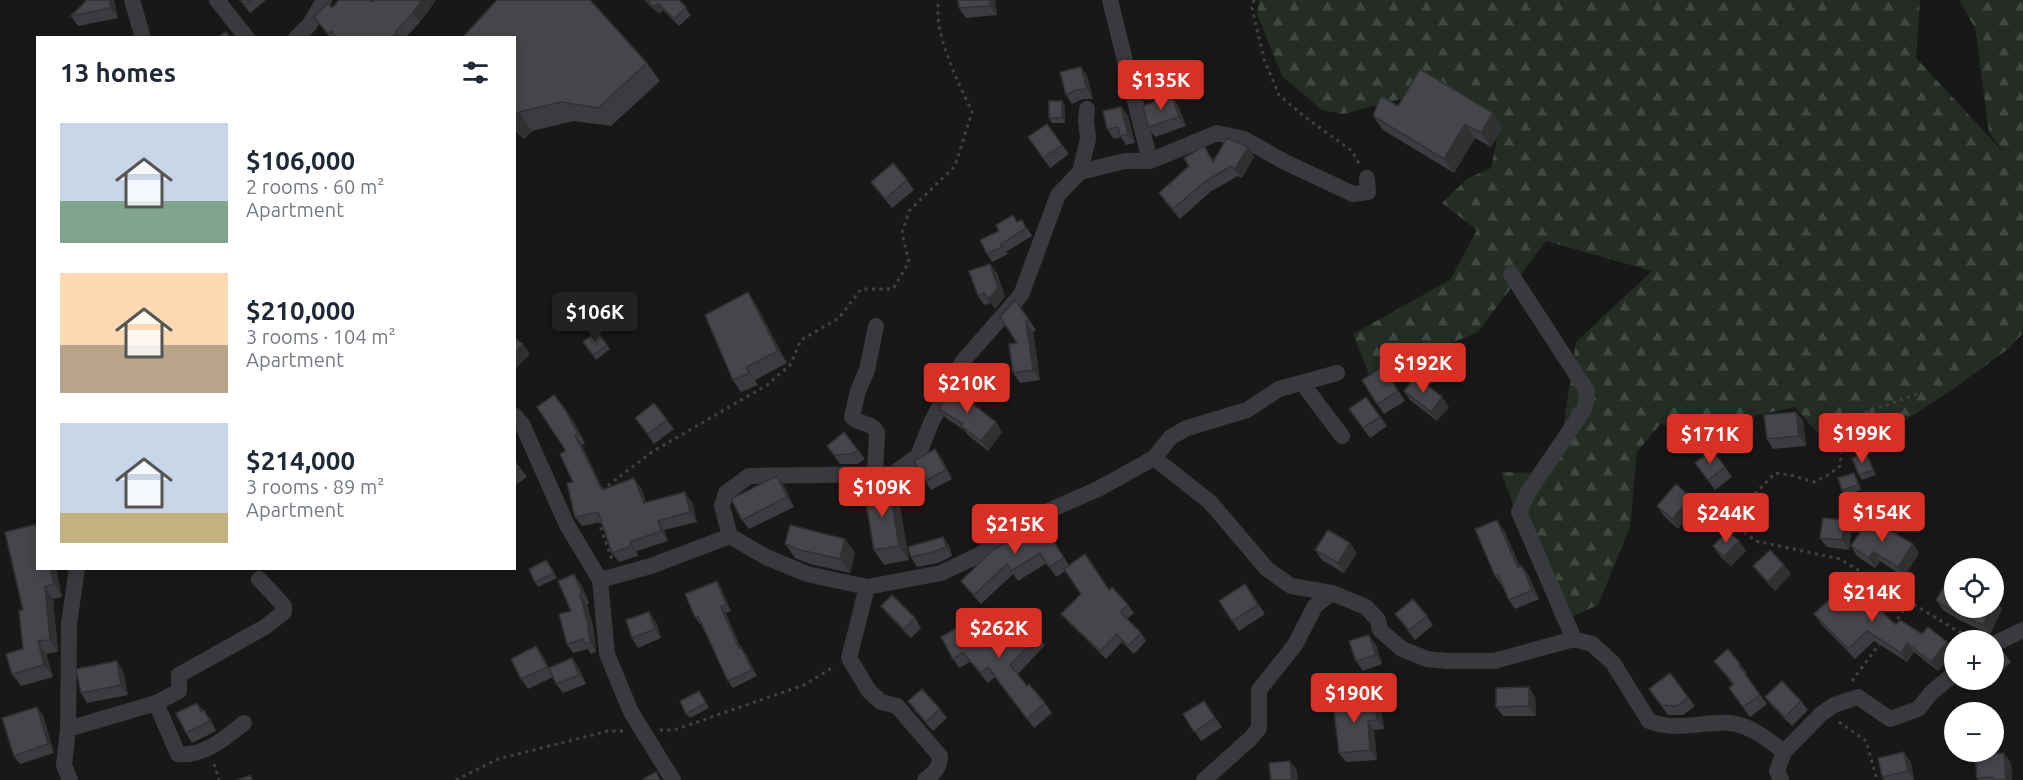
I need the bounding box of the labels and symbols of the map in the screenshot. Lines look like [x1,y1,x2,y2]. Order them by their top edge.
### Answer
pin: $135K [1119,60,1203,111]
pin: $106K [553,292,637,343]
pin: $192K [1381,343,1465,394]
pin: $210K [925,363,1009,414]
pin: $199K [1820,413,1904,464]
pin: $171K [1668,414,1752,465]
pin: $109K [840,467,924,518]
pin: $154K [1840,492,1924,543]
pin: $244K [1684,493,1768,544]
pin: $215K [973,504,1057,555]
pin: $214K [1830,572,1914,623]
pin: $262K [957,608,1041,659]
pin: $190K [1312,673,1396,724]

